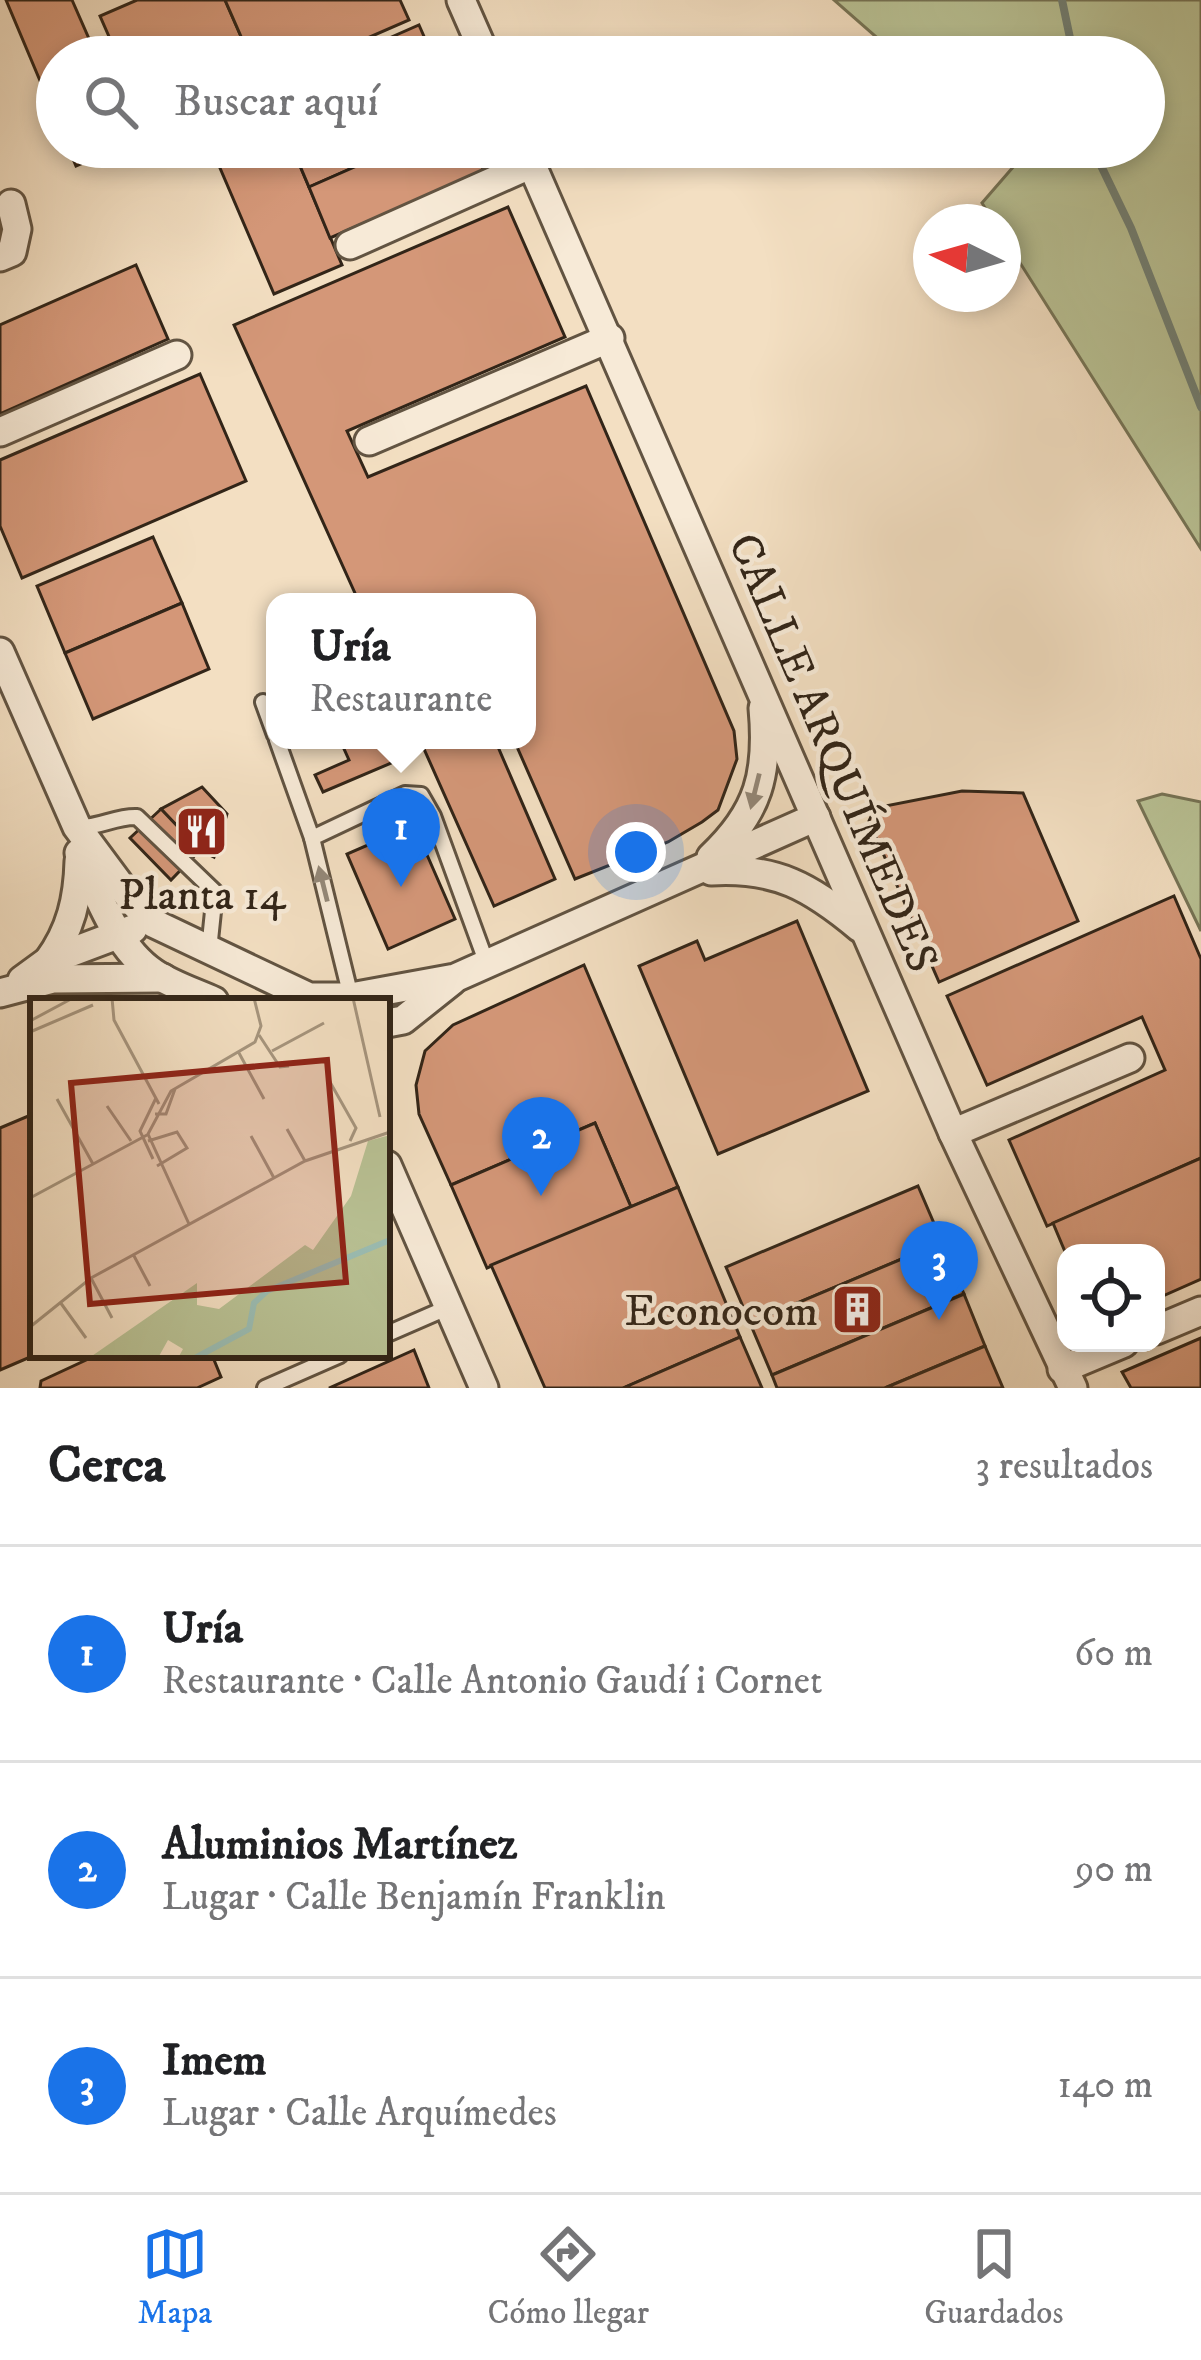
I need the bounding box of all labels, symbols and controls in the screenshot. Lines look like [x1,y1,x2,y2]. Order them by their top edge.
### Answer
search box [36,36,1165,168]
icon: search [78,69,144,135]
text: Buscar aquí [174,74,379,130]
north arrow [913,204,1021,312]
street label: CALLE ARQUÍMEDES [714,525,950,981]
popup [266,593,536,749]
text: Uría [310,619,391,675]
text: Restaurante [310,675,492,724]
one-way arrow [745,773,764,810]
pin: 1 [362,788,440,887]
restaurant icon: Planta 14 [174,804,230,860]
your location [606,822,666,882]
one-way arrow [313,865,332,902]
place label: Planta 14 [118,868,287,924]
inset map [30,998,390,1358]
pin: 2 [502,1097,580,1196]
pin: 3 [900,1221,978,1320]
map controls [1057,1244,1165,1352]
button: locate [1057,1244,1165,1352]
building icon: Econocom [829,1281,885,1337]
place label: Econocom [625,1284,818,1340]
text: Cerca [48,1434,165,1498]
text: 3 resultados [976,1442,1153,1491]
text: Uría [162,1601,243,1657]
text: 1 [80,1629,94,1678]
text: 60 m [1074,1629,1153,1678]
text: Restaurante · Calle Antonio Gaudí i Cornet [162,1657,822,1706]
text: Aluminios Martínez [162,1817,517,1873]
text: 2 [77,1845,97,1894]
text: 90 m [1075,1845,1153,1894]
text: Lugar · Calle Benjamín Franklin [162,1873,666,1922]
text: Imem [162,2033,267,2089]
text: 3 [80,2061,94,2110]
text: 140 m [1058,2061,1153,2110]
text: Lugar · Calle Arquímedes [162,2089,557,2138]
tab: Mapa [138,2221,212,2334]
tab: Cómo llegar [488,2221,649,2334]
tab: Guardados [924,2221,1063,2334]

